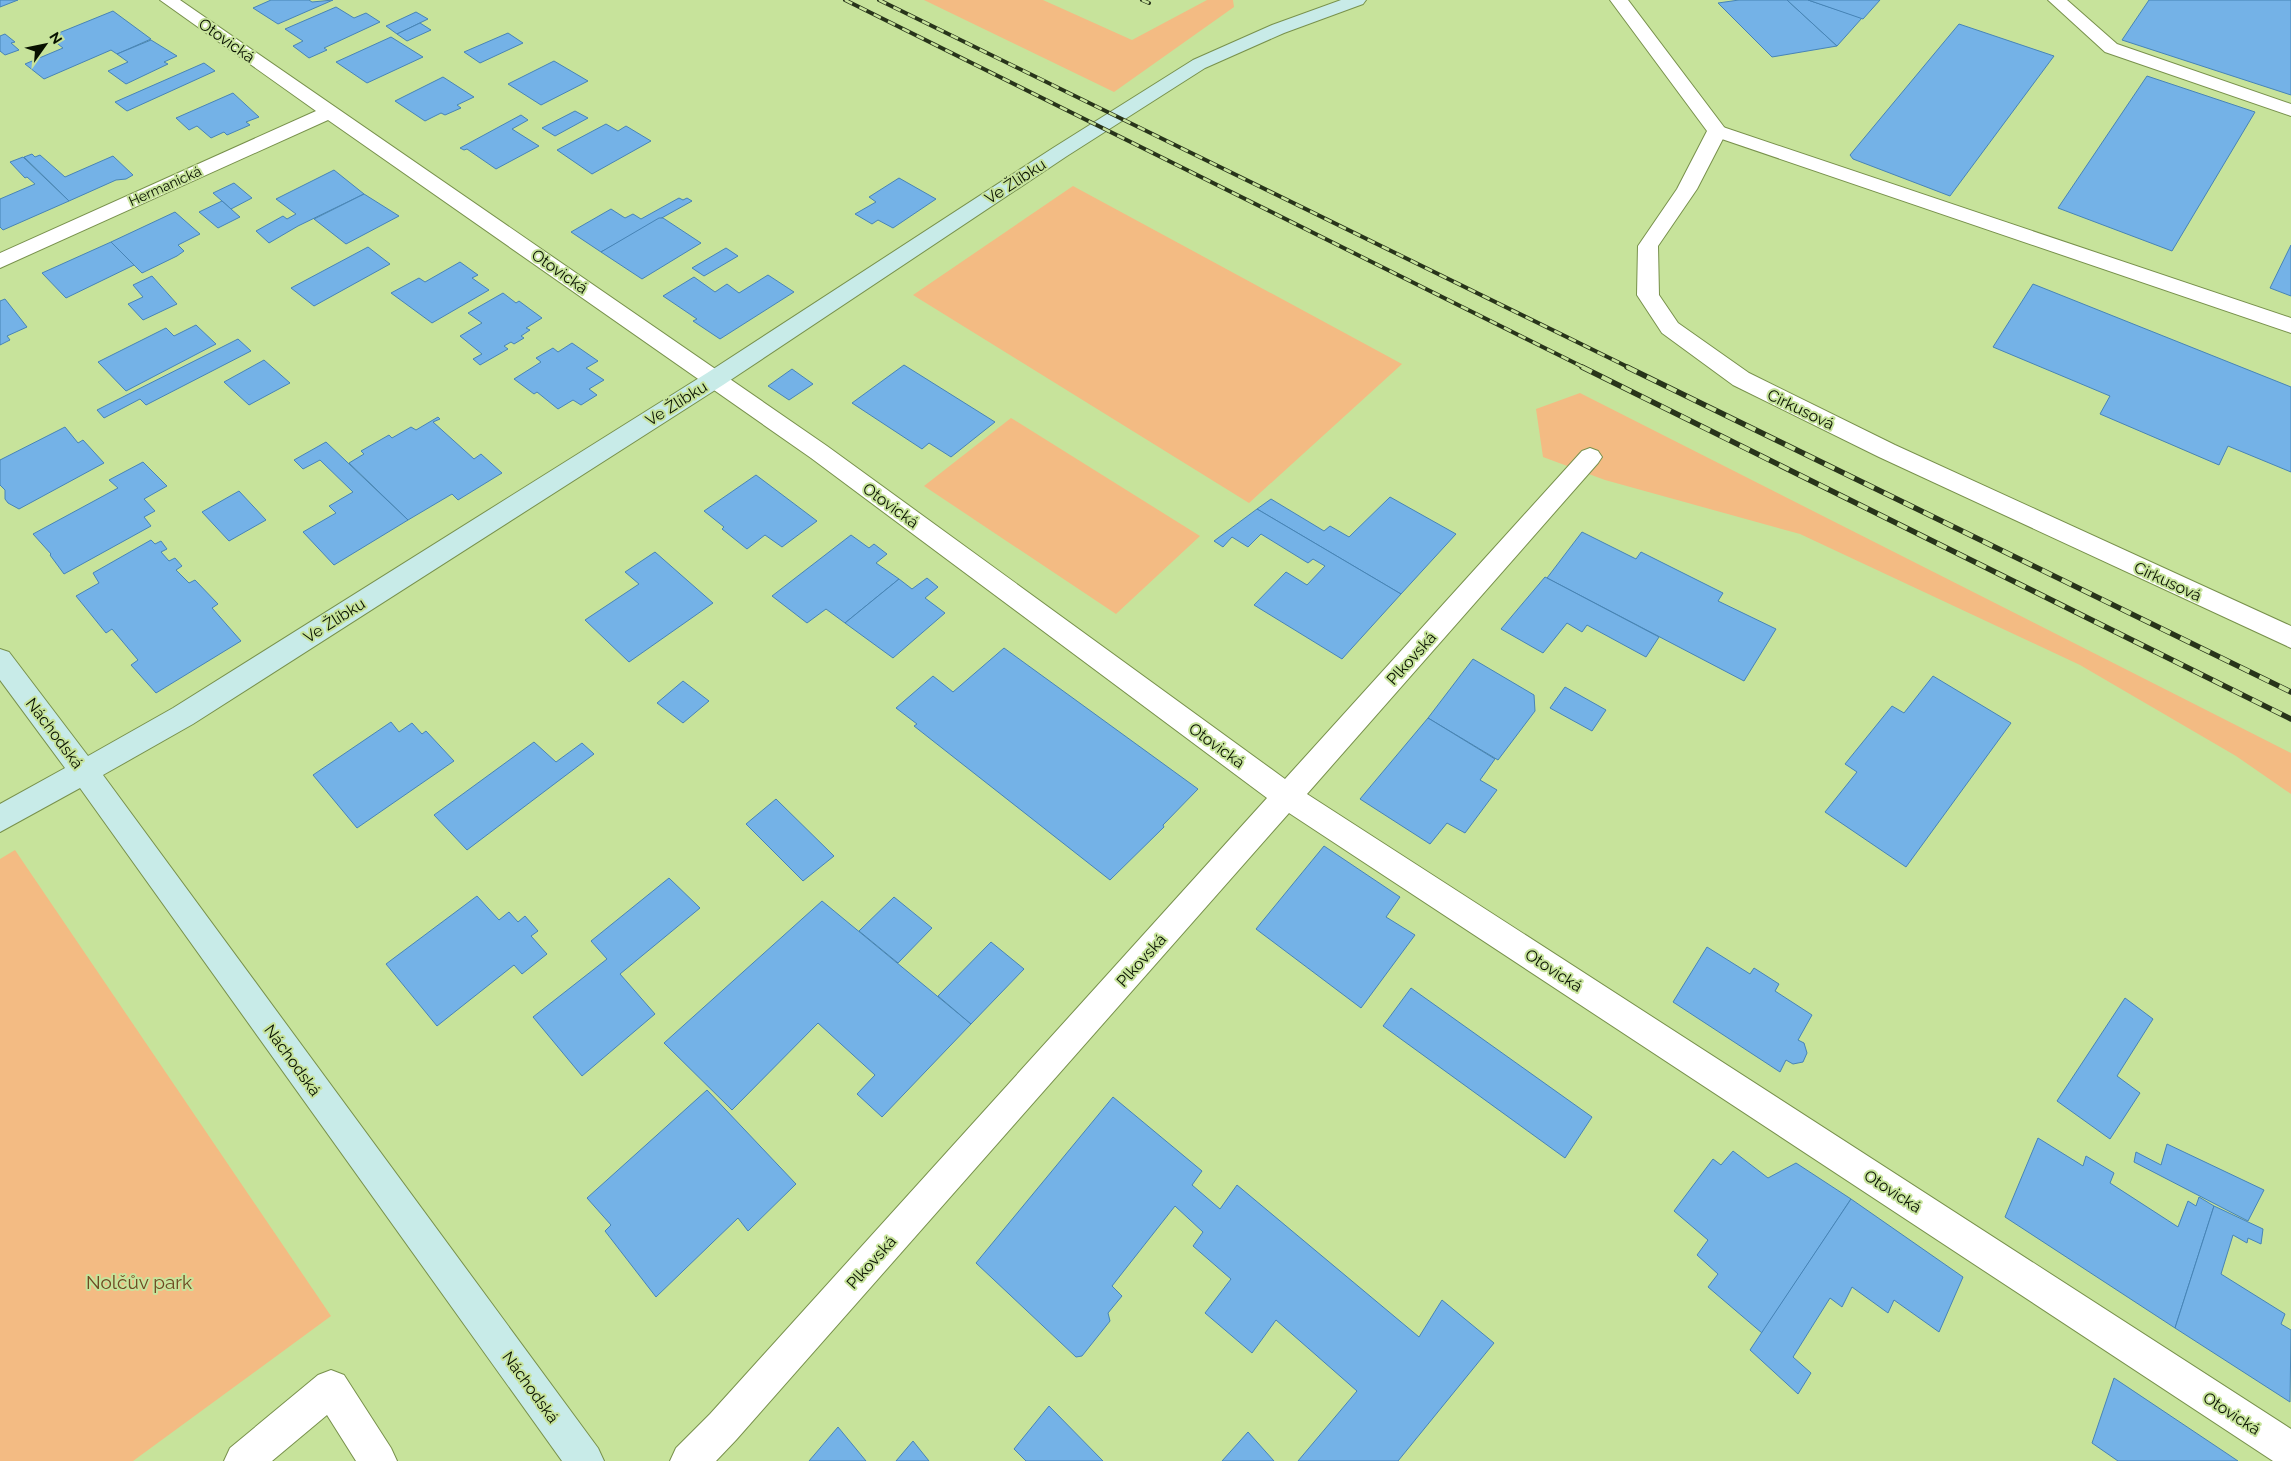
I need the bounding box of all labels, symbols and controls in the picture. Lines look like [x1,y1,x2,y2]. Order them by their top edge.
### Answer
street label: Otovická [195,14,259,67]
north arrow [20,20,70,70]
text: N [46,29,66,47]
street label: Ve Žlíbku [981,154,1049,208]
street label: Hermanická [126,163,204,209]
street label: Otovická [528,245,592,298]
street label: Ve Žlíbku [641,376,711,430]
street label: Cirkusová [1764,385,1837,434]
street label: Otovická [859,479,922,532]
street label: Cirkusová [2131,558,2204,605]
street label: Ve Žlíbku [299,593,369,647]
street label: Plkovská [1383,628,1440,689]
street label: Náchodská [22,694,87,772]
street label: Otovická [1185,719,1248,772]
street label: Plkovská [1113,930,1170,991]
street label: Otovická [1522,945,1586,996]
street label: Náchodská [260,1021,325,1100]
street label: Otovická [1861,1166,1925,1217]
street label: Plkovská [843,1232,900,1293]
park label: Nolčův park [86,1271,192,1293]
street label: Náchodská [498,1348,563,1427]
street label: Otovická [2200,1388,2264,1439]

